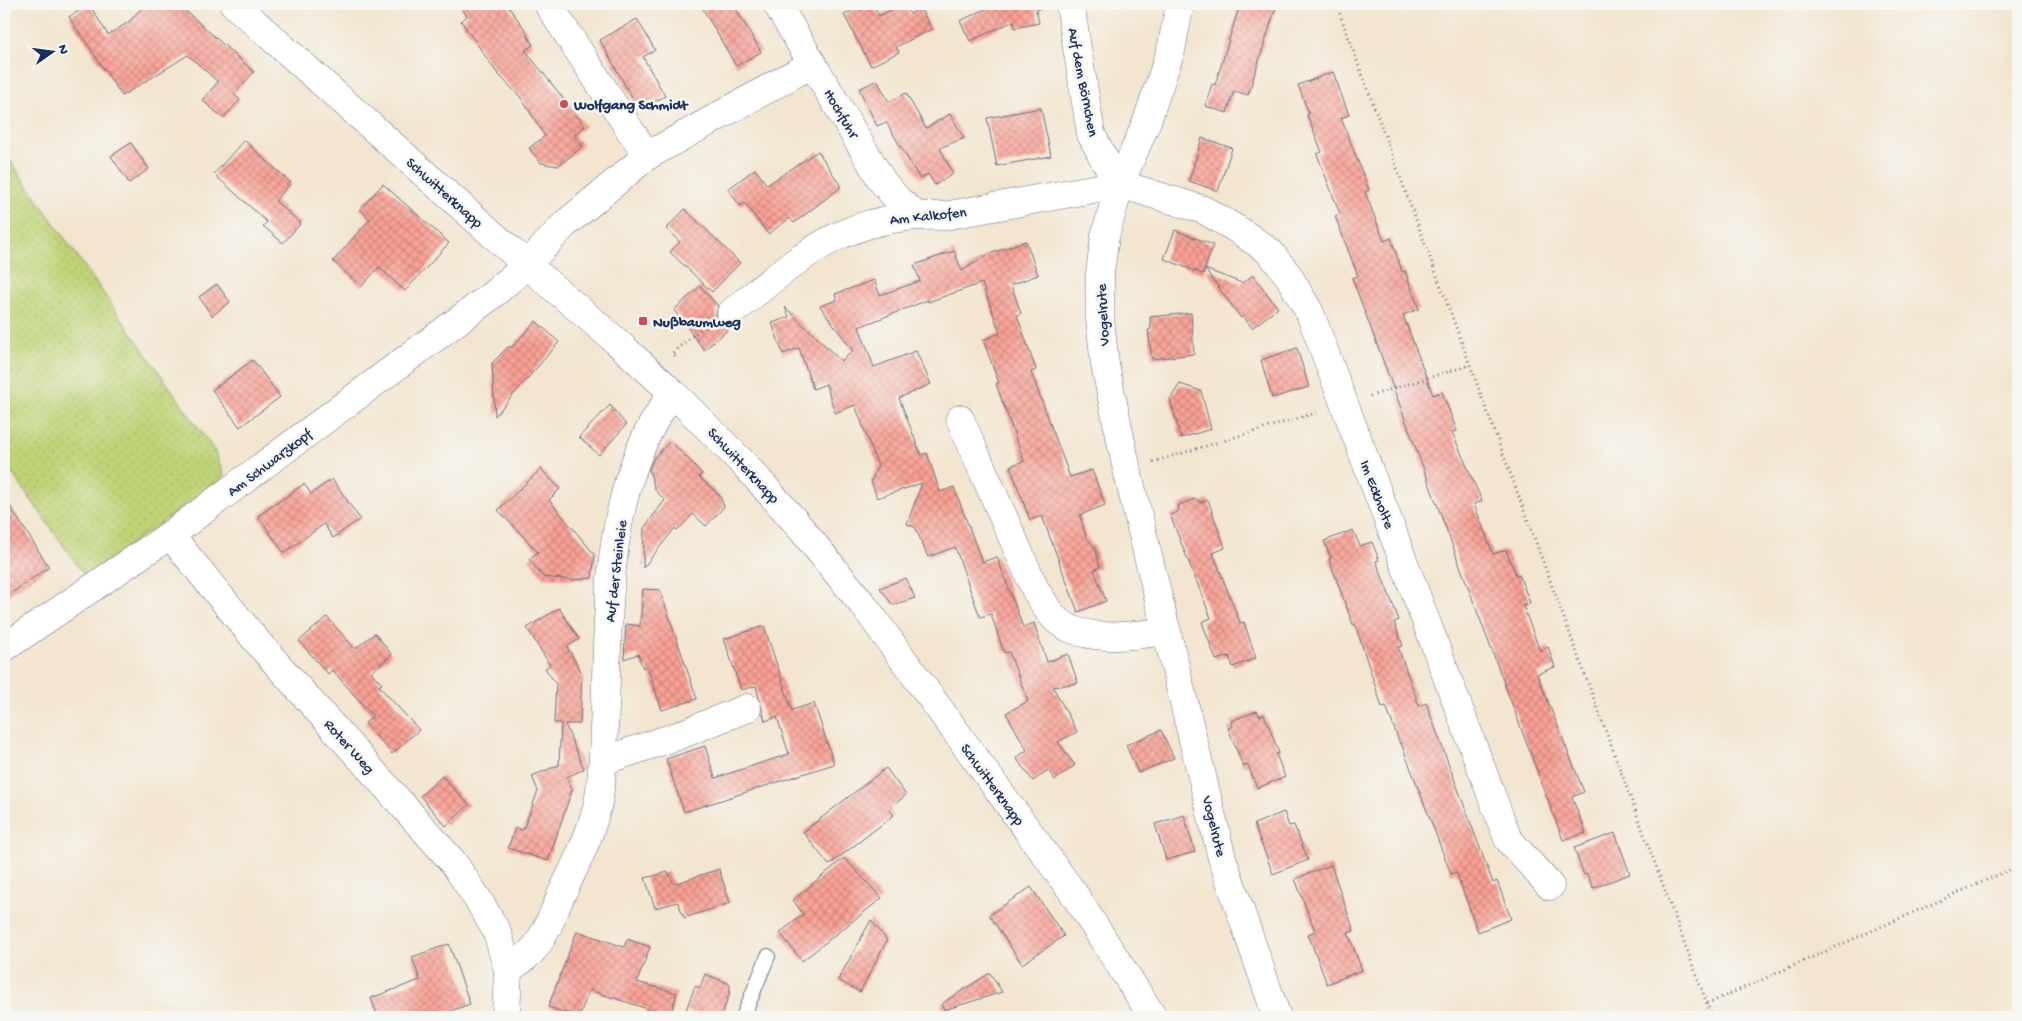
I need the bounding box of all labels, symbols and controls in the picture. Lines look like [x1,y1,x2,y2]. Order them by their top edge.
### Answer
street label: Auf dem Börnchen [1063,26,1101,138]
north arrow [28,28,78,78]
text: N [53,43,72,56]
street label: Hochfuhr [819,86,863,143]
place label: Wolfgang Schmidt [573,97,689,115]
marker: Wolfgang Schmidt [558,98,570,110]
street label: Schwitterknapp [402,154,486,233]
street label: Am Kalkofen [889,204,967,230]
street label: Vogelrute [1093,283,1115,347]
place label: Nußbaumweg [653,314,741,332]
marker: Nußbaumweg [637,315,649,327]
street label: Am Schwarzkopf [224,425,317,501]
street label: Schwitterknapp [703,425,783,508]
street label: Im Eckholte [1355,458,1398,532]
street label: Auf der Steinleie [602,519,632,623]
street label: Roter Weg [319,716,378,778]
street label: Schwitterknapp [956,741,1028,830]
street label: Vogelrute [1197,793,1229,859]

